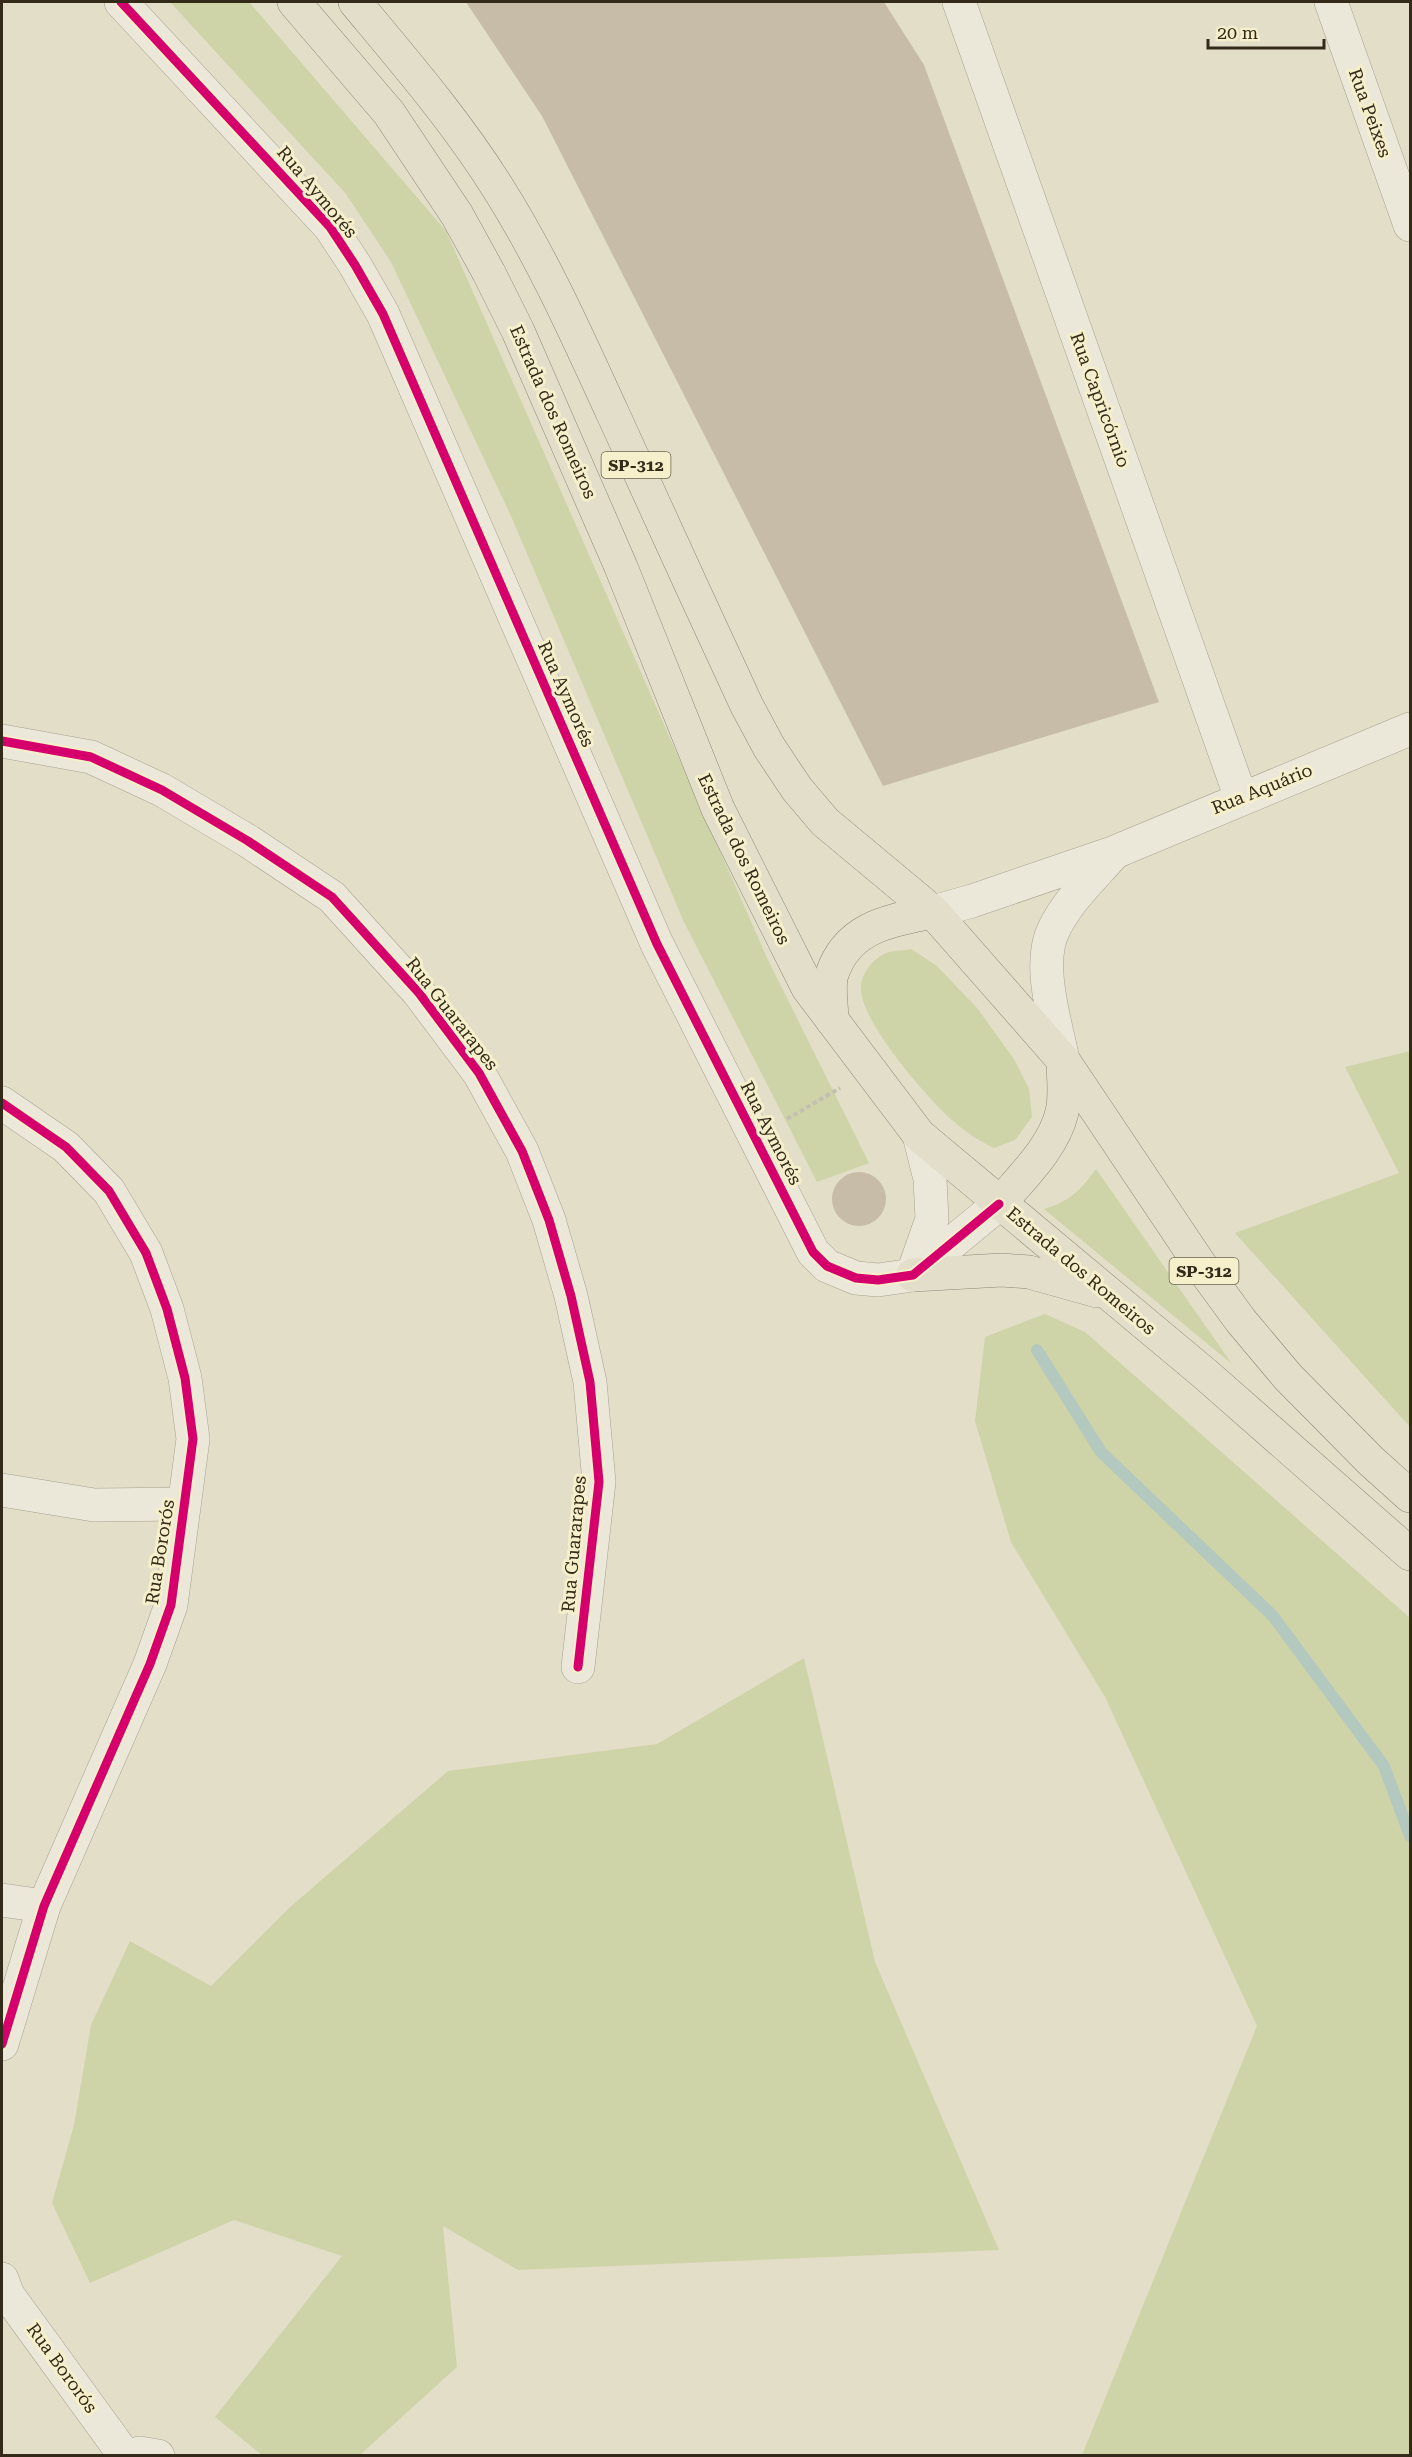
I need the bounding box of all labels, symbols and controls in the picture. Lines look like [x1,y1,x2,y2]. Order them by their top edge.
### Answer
scale bar [1208,12,1324,50]
text: 20 m [1217,22,1258,43]
street label: Rua Peixes [1345,65,1396,160]
street label: Rua Aymorés [273,141,362,242]
street label: Estrada dos Romeiros [506,322,601,502]
street label: Rua Capricórnio [1066,329,1135,470]
road number: SP-312 [602,452,670,478]
street label: Rua Aymorés [534,638,599,750]
street label: Rua Aquário [1208,759,1315,818]
street label: Estrada dos Romeiros [694,770,795,948]
street label: Rua Guararapes [402,953,503,1074]
street label: Rua Aymorés [736,1077,807,1188]
street label: Estrada dos Romeiros [1003,1202,1160,1339]
road number: SP-312 [1170,1258,1238,1284]
street label: Rua Guararapes [557,1475,590,1613]
street label: Rua Bororós [141,1498,178,1606]
street label: Rua Bororós [23,2319,102,2417]

